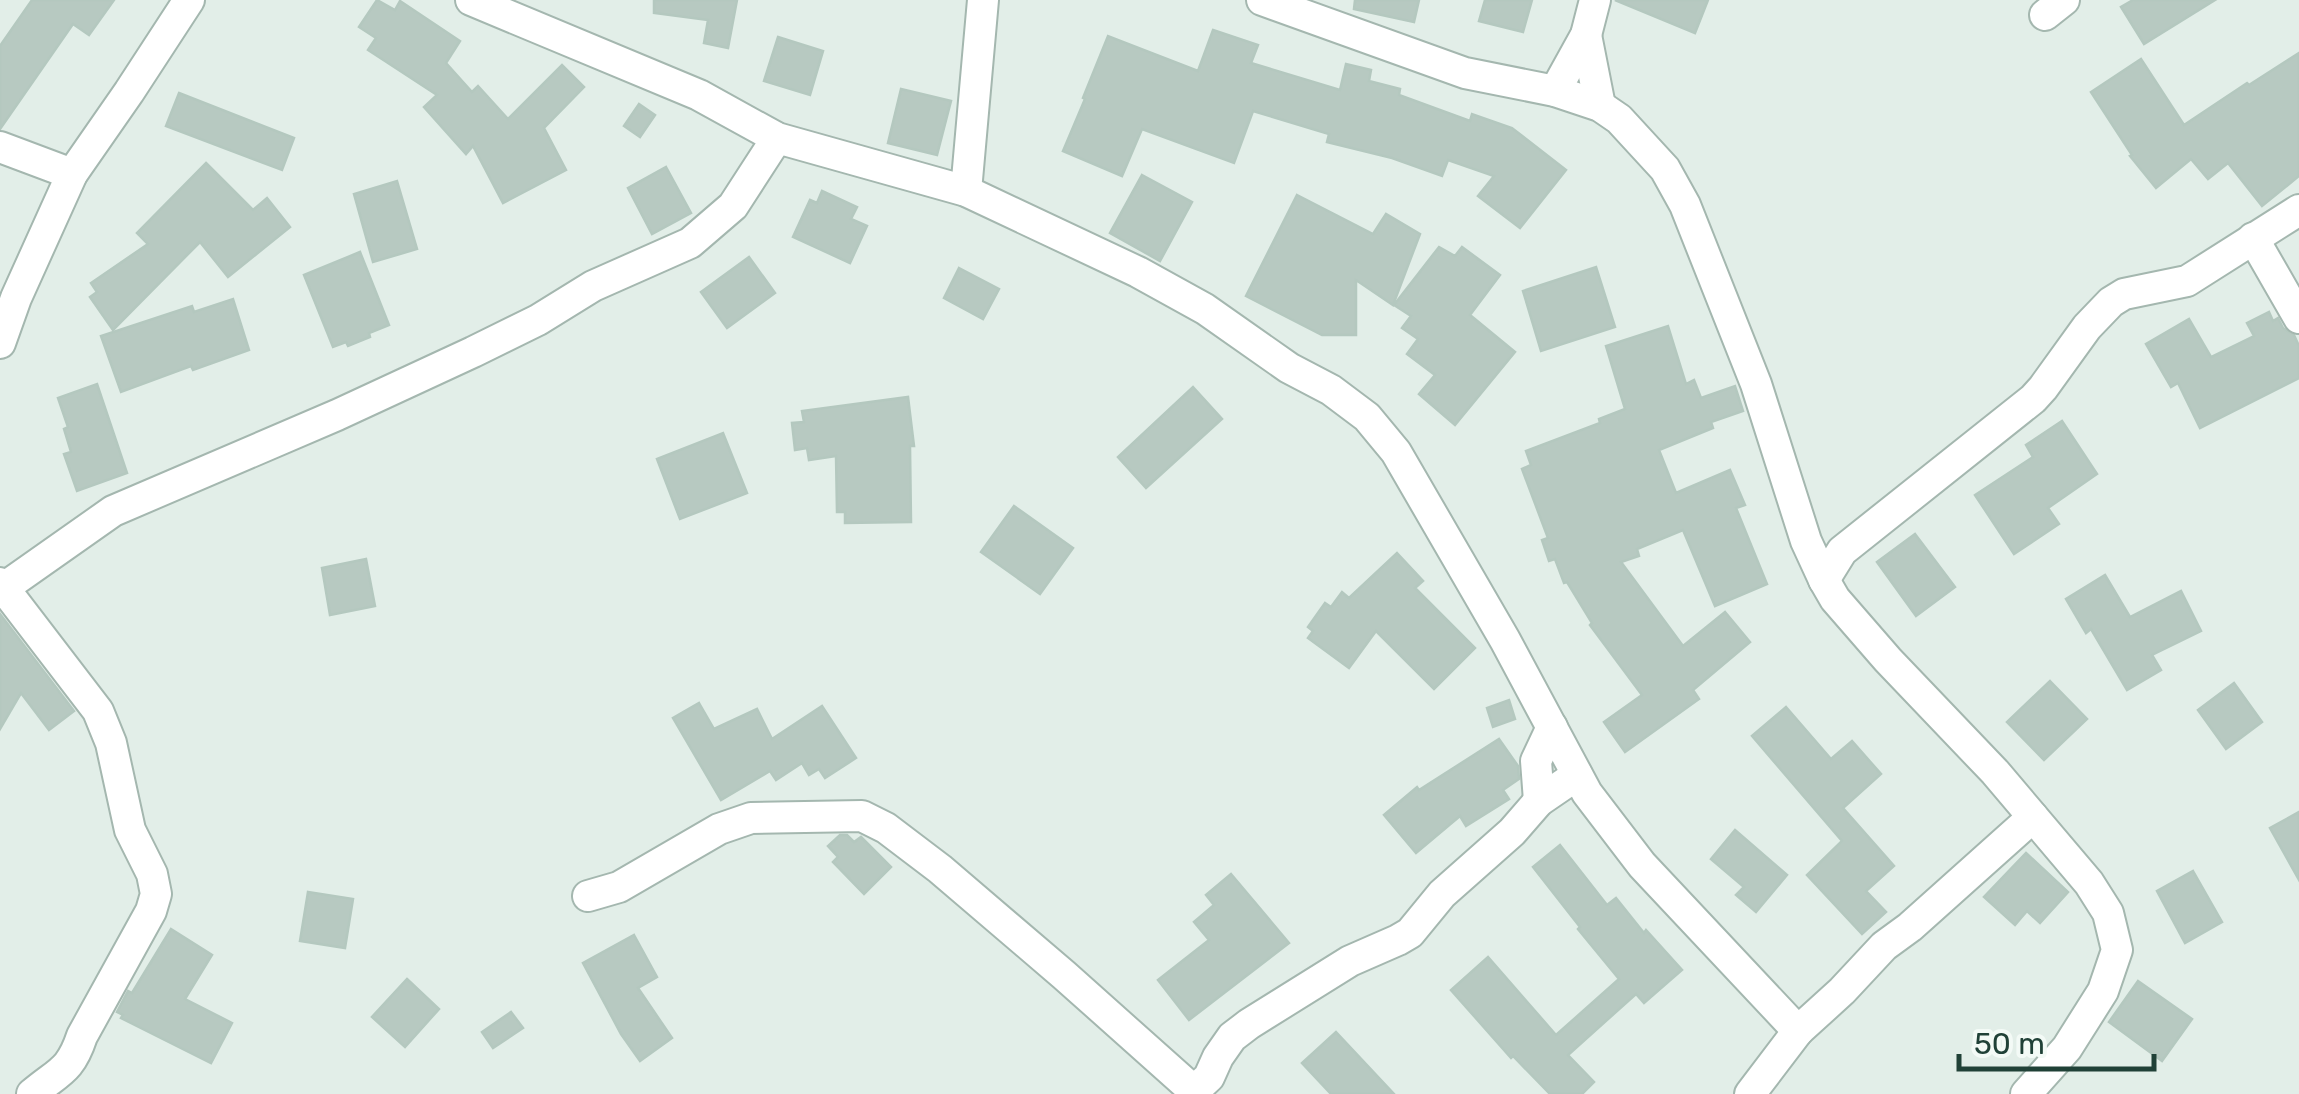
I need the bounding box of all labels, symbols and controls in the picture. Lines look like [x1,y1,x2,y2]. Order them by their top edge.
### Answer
scale bar [1959,1009,2154,1071]
text: 50 m [1974,1026,2045,1062]

